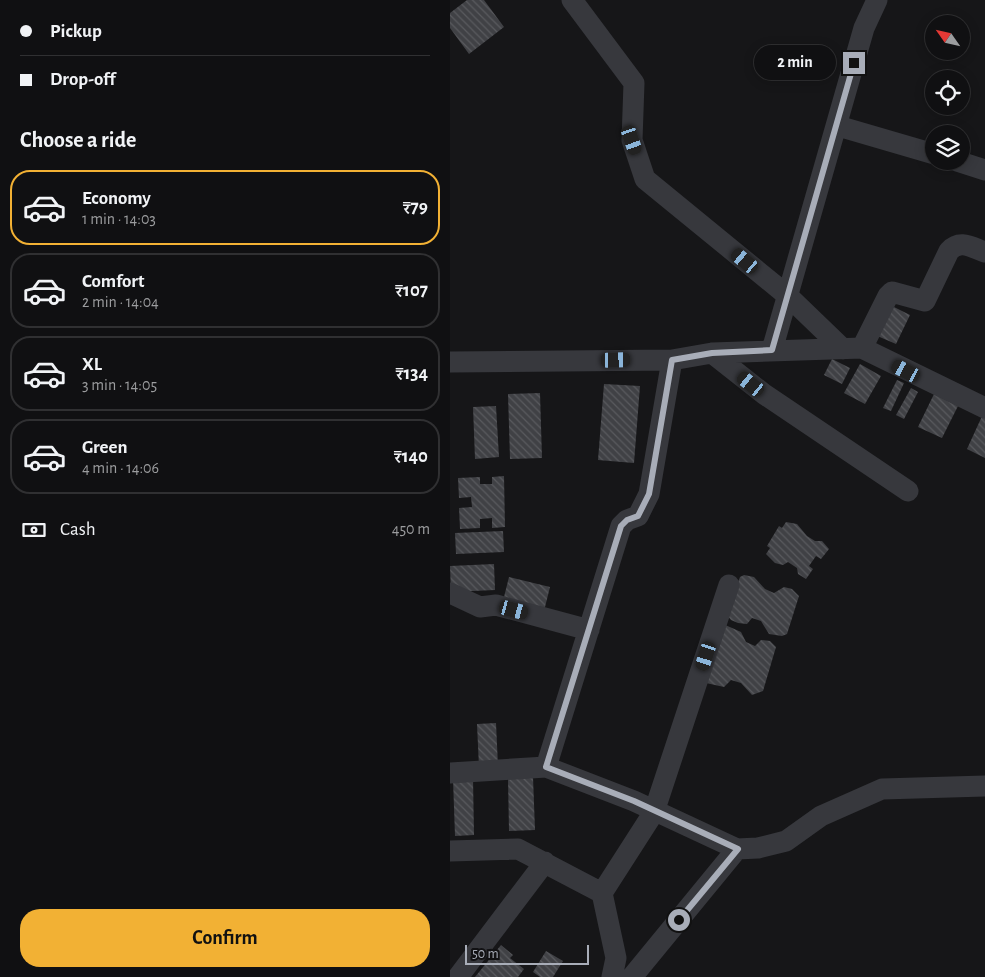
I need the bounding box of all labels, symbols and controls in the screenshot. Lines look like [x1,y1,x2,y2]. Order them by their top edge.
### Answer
north arrow [925,15,970,60]
map controls [925,15,970,170]
text: Pickup [50,22,102,41]
callout: 2 min [754,46,836,80]
route end [843,52,865,74]
text: 2 min [777,54,813,70]
text: Drop-off [50,70,115,89]
button: locate [925,70,970,115]
car [620,123,643,157]
button: layers [925,125,970,170]
text: Choose a ride [20,129,136,151]
icon: car [22,185,67,230]
text: Economy [82,189,151,208]
text: ₹79 [403,198,428,217]
text: 1 min · 14:03 [82,211,156,227]
car [728,246,761,276]
icon: car [22,268,67,313]
text: Comfort [82,272,144,291]
text: ₹107 [395,281,428,300]
text: 2 min · 14:04 [82,294,159,310]
icon: car [22,351,67,396]
car [600,352,631,368]
text: XL [82,355,102,374]
car [889,357,922,385]
text: ₹134 [395,364,428,383]
car [734,369,767,399]
text: 3 min · 14:05 [82,377,157,393]
icon: car [22,434,67,479]
text: Green [82,438,128,457]
text: ₹140 [394,447,428,466]
text: 4 min · 14:06 [82,460,159,476]
icon: cash [20,516,48,544]
text: Cash [60,520,96,539]
text: 450 m [392,521,430,537]
car [497,599,530,621]
car [694,639,717,673]
button: Confirm [20,909,430,967]
route start [668,909,690,931]
scale bar [465,942,589,965]
text: 50 m [472,947,499,961]

